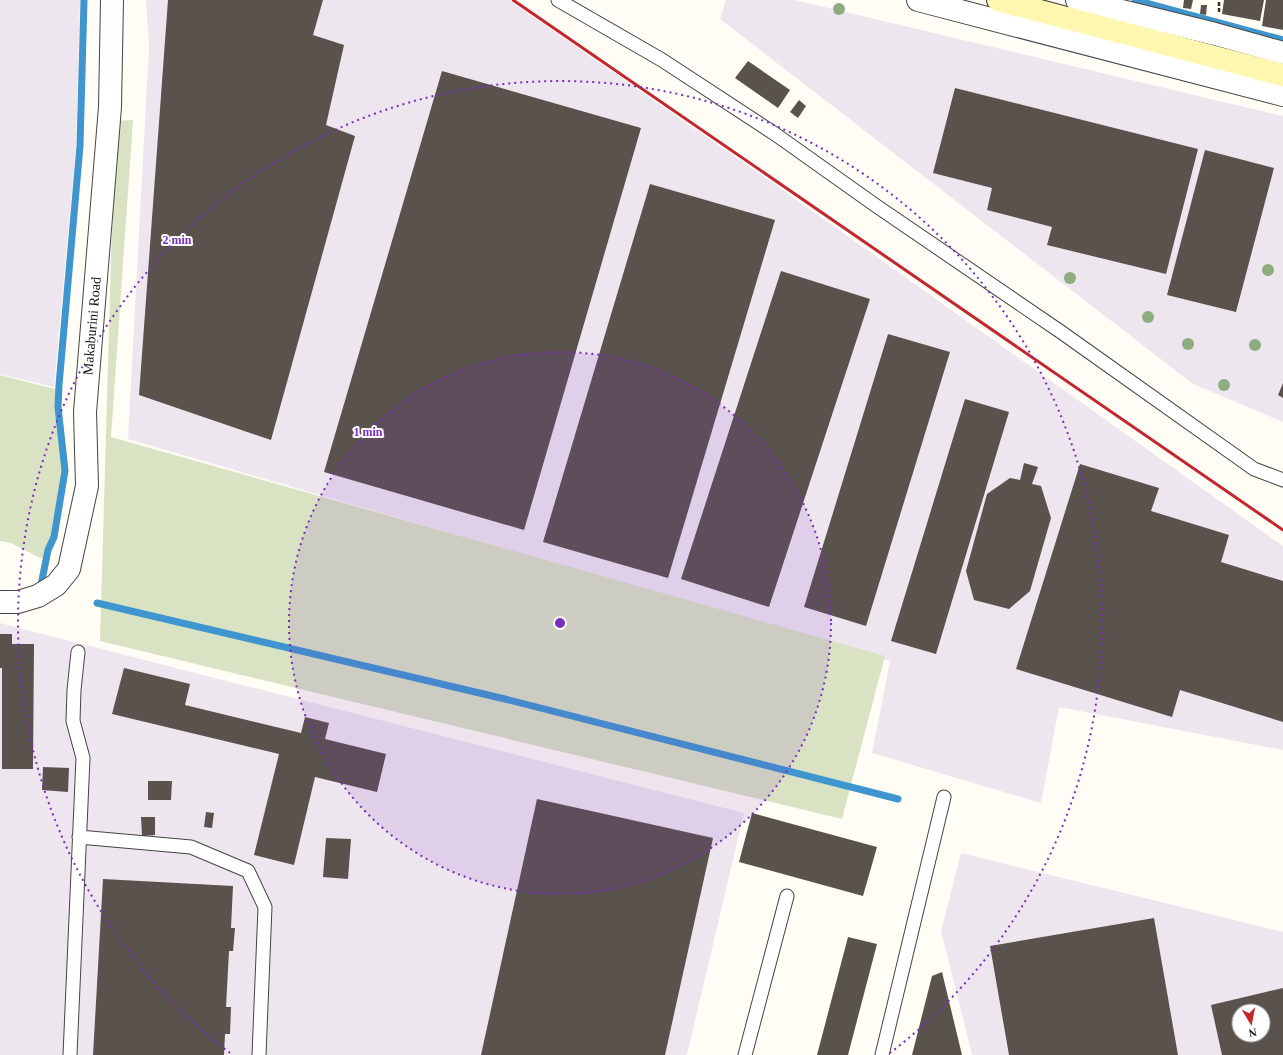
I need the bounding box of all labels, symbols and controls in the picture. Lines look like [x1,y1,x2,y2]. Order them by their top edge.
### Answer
text: 2 min [162,233,192,247]
street label: Makaburini Road [80,276,104,376]
text: 1 min [353,425,383,439]
centre of rings [553,616,567,630]
north arrow [1231,1003,1271,1043]
text: N [1248,1026,1258,1039]

